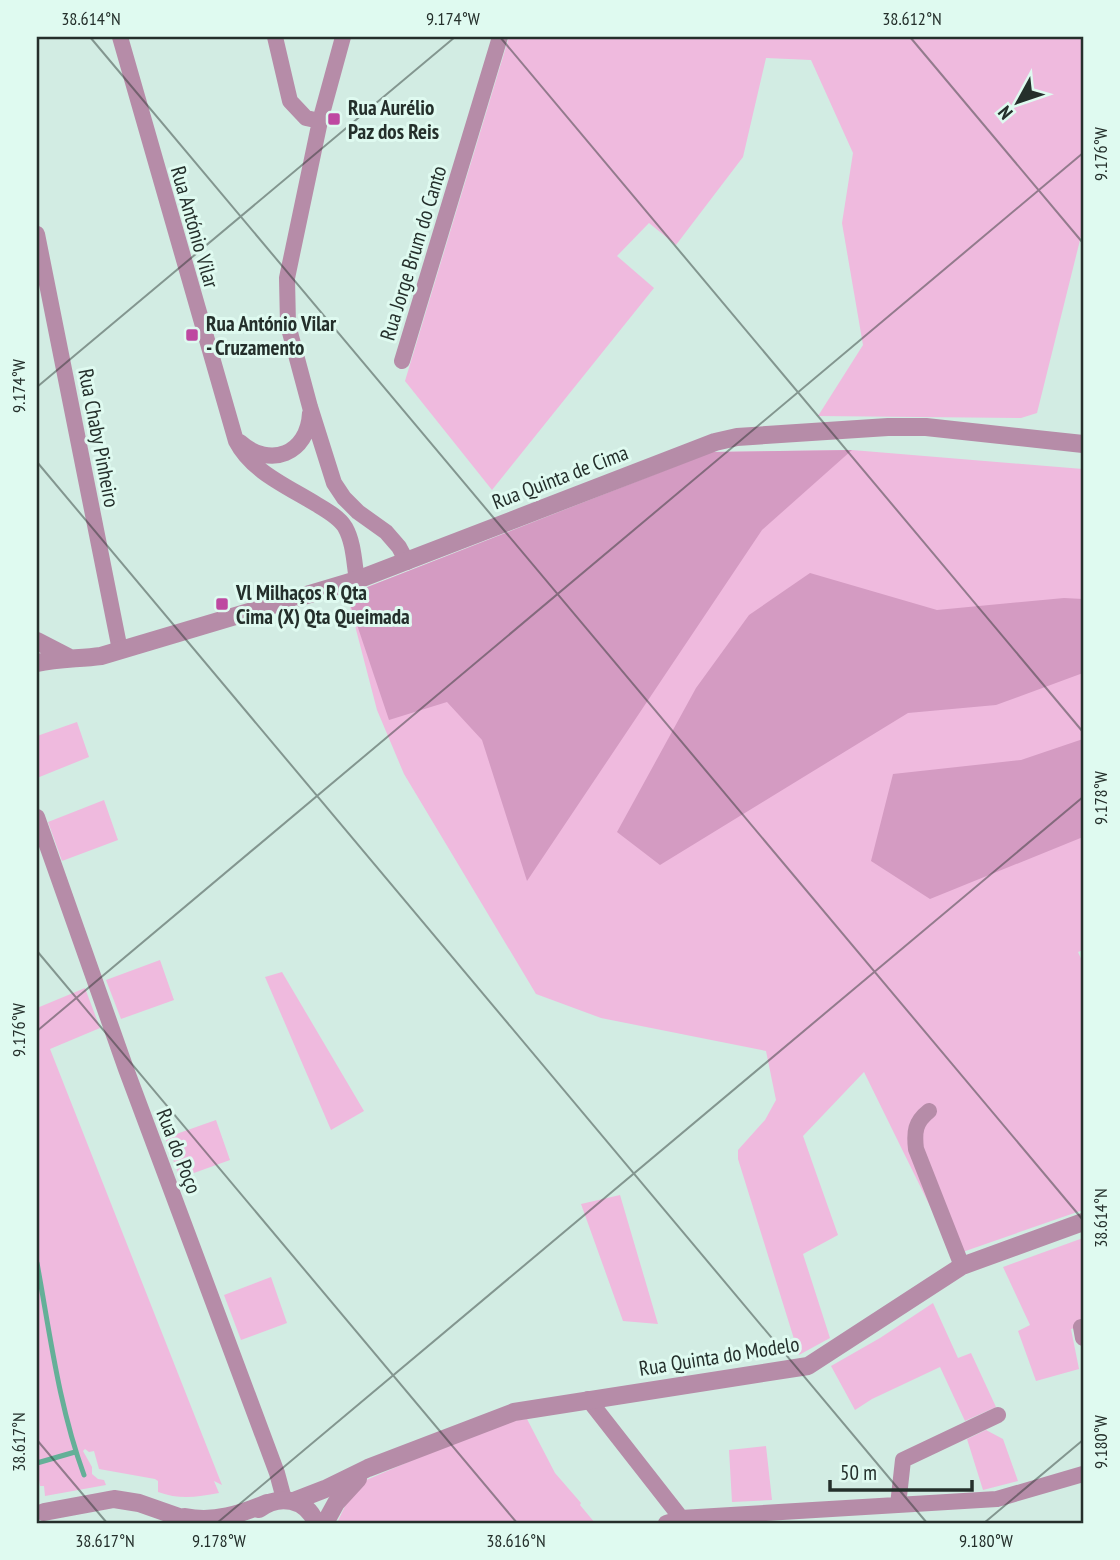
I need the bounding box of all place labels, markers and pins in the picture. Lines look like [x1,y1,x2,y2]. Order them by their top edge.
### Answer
place label: Rua Aurélio Paz dos Reis [348,94,439,145]
marker: Rua Aurélio Paz dos Reis [326,111,342,127]
place label: Rua António Vilar - Cruzamento [206,310,337,361]
marker: Rua António Vilar - Cruzamento [184,327,200,343]
place label: Vl Milhaços R Qta Cima (X) Qta Queimada [235,579,410,630]
marker: Vl Milhaços R Qta Cima (X) Qta Queimada [214,596,230,612]

